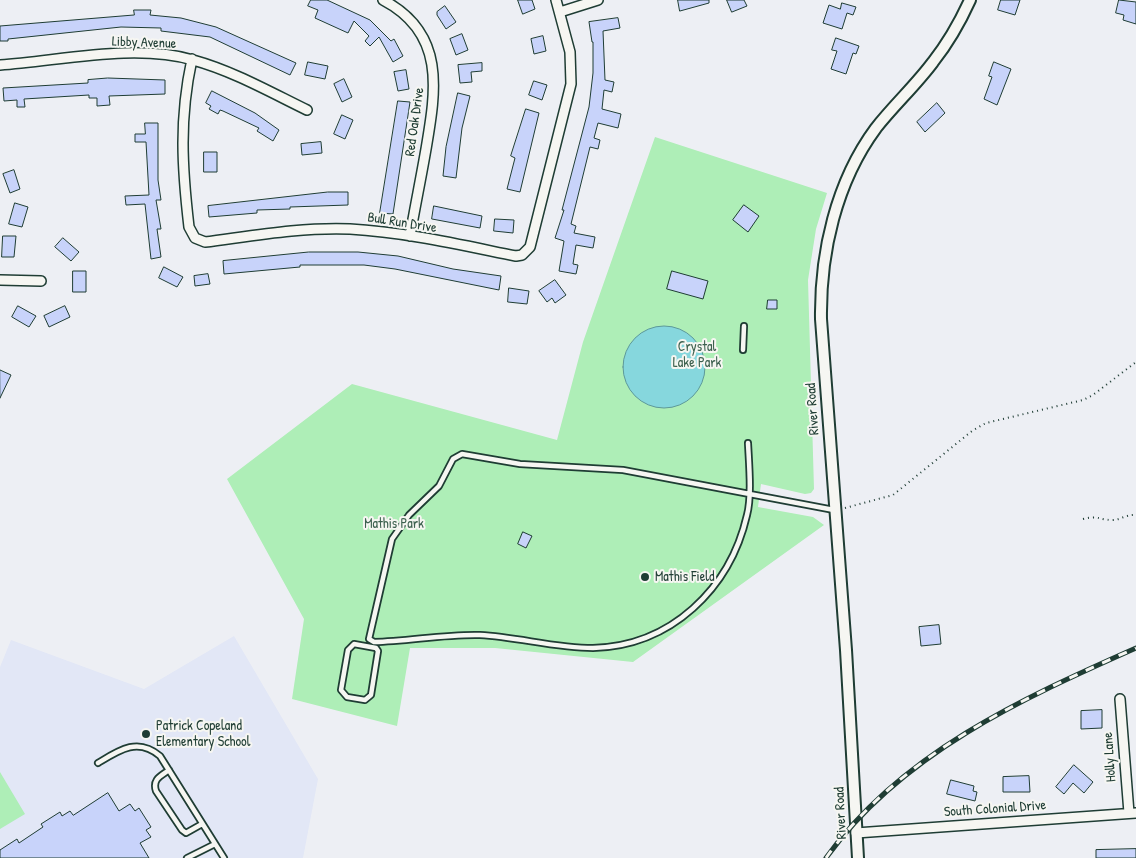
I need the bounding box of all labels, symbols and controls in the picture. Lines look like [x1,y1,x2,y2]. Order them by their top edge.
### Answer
street label: Libby Avenue [111,33,177,53]
street label: Red Oak Drive [402,87,428,157]
street label: Bull Run Drive [366,209,438,237]
park label: Crystal Lake Park [673,339,721,372]
street label: River Road [803,382,823,436]
park label: Mathis Park [364,516,424,532]
place label: Mathis Field [655,569,714,585]
marker: Mathis Field [639,571,651,583]
place label: Patrick Copeland Elementary School [156,718,250,750]
marker: Patrick Copeland Elementary School [140,728,152,740]
street label: Holly Lane [1100,731,1120,783]
street label: River Road [831,786,851,840]
street label: South Colonial Drive [943,797,1047,821]

